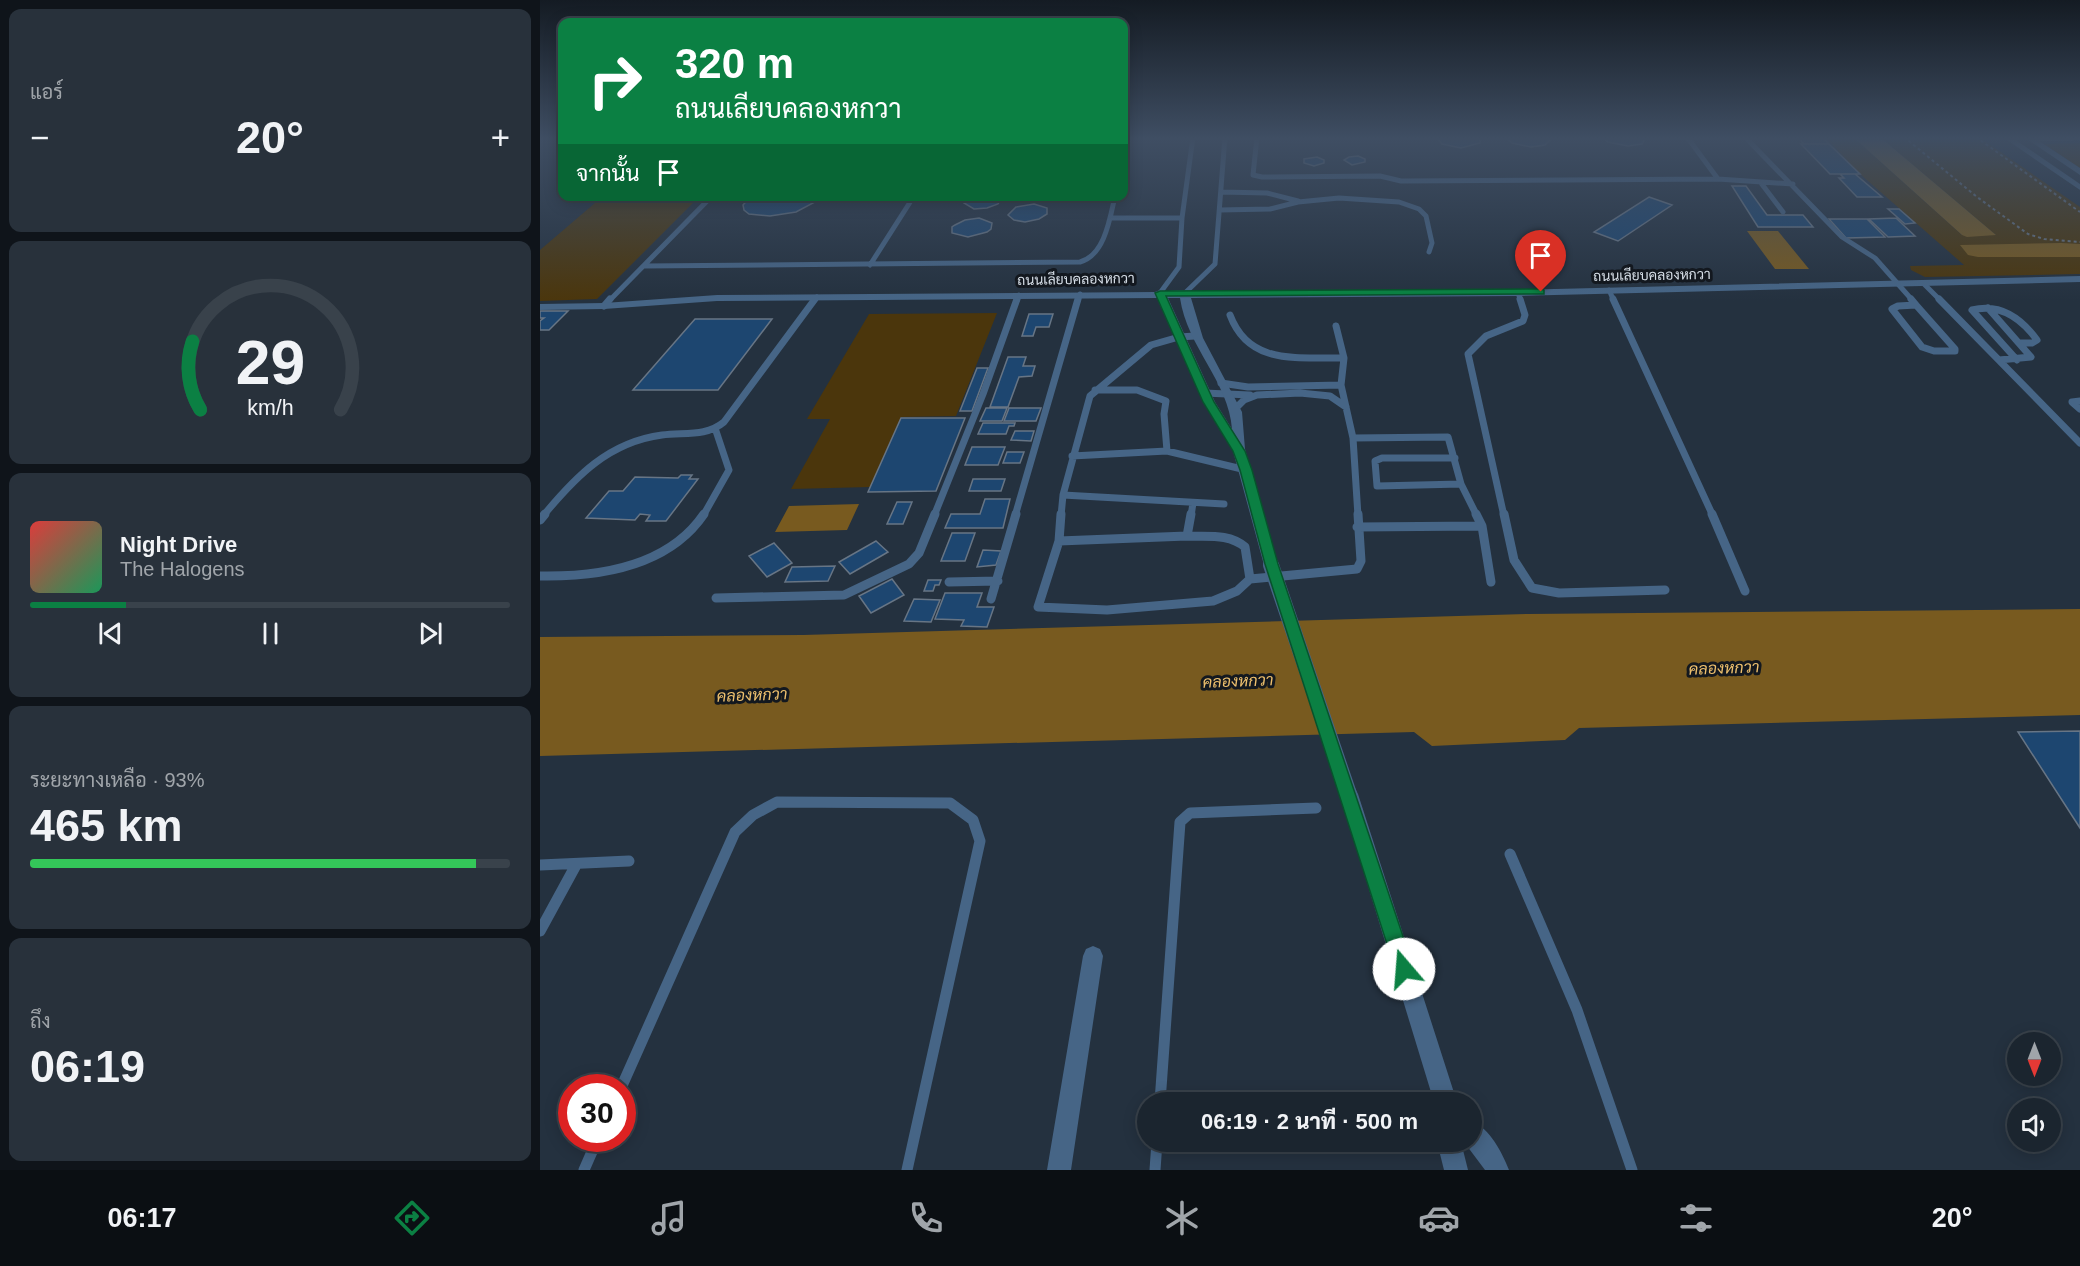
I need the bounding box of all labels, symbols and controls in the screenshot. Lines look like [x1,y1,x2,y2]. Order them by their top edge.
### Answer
text: 320 m [675,40,794,87]
icon: right [576,42,654,120]
text: แอร์ [30,81,63,103]
text: ถนนเลียบคลองหกวา [675,94,902,124]
text: 20° [236,112,304,163]
text: − [30,119,49,156]
text: + [491,119,510,156]
icon: arrive [652,156,685,189]
text: จากนั้น [576,161,640,186]
pin [1515,230,1566,292]
icon: arrive [1524,239,1557,272]
street label: ถนนเลียบคลองหกวา [1593,265,1711,284]
street label: ถนนเลียบคลองหกวา [1017,269,1135,288]
text: 29 [235,328,305,397]
text: km/h [247,396,293,420]
text: Night Drive [120,532,237,557]
text: The Halogens [120,558,245,580]
icon: previous [94,617,127,650]
icon: pause [254,617,287,650]
icon: next [414,617,447,650]
water label: คลองหกวา [1688,658,1760,678]
water label: คลองหกวา [1202,671,1274,691]
water label: คลองหกวา [716,685,788,705]
text: ระยะทางเหลือ · 93% [30,769,204,791]
text: 465 km [30,800,183,851]
position arrow [1372,937,1436,1001]
text: ถึง [30,1010,51,1032]
north arrow [2007,1032,2061,1086]
map controls [2007,1032,2061,1152]
text: 06:19 [30,1041,145,1092]
speed limit sign: 30 [558,1074,636,1152]
button: sound [2007,1098,2061,1152]
text: 06:19 · 2 นาที · 500 m [1201,1109,1418,1134]
icon: directions [391,1197,433,1239]
icon: music [648,1197,690,1239]
icon: phone [905,1197,947,1239]
icon: climate [1161,1197,1203,1239]
icon: car [1418,1197,1460,1239]
icon: filters [1675,1197,1717,1239]
text: 06:17 [107,1203,176,1233]
text: 20° [1932,1203,1973,1233]

